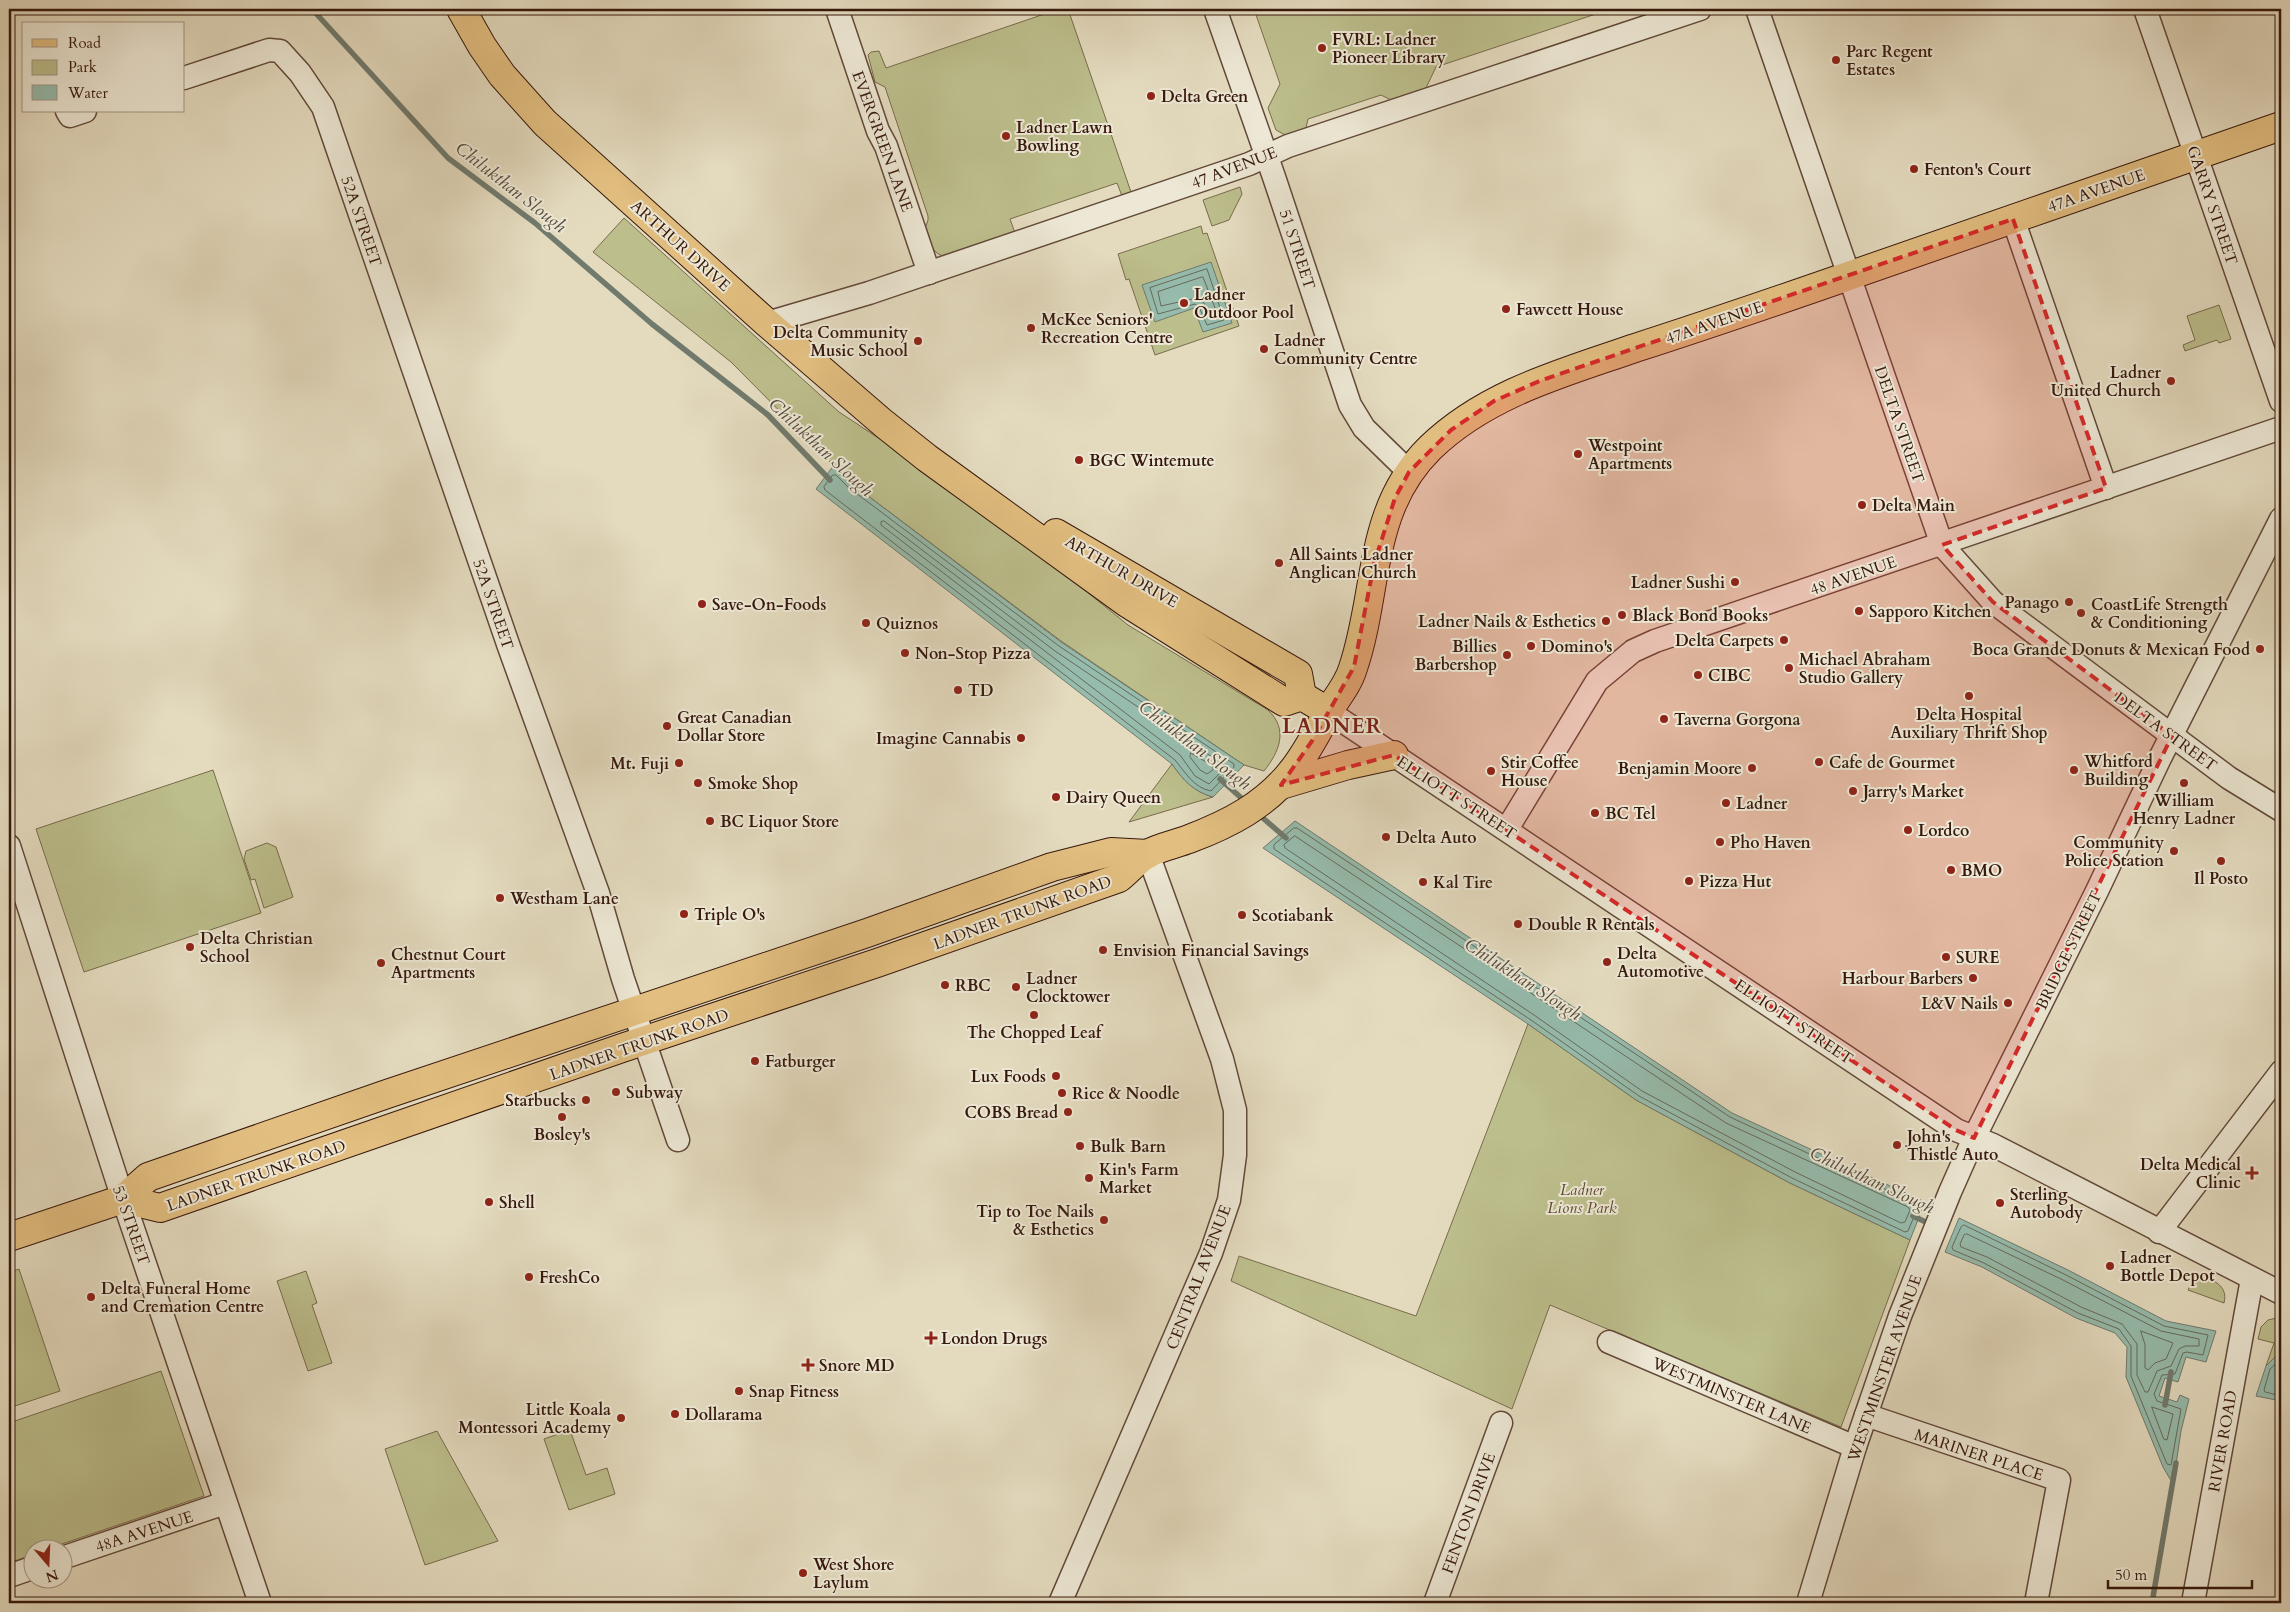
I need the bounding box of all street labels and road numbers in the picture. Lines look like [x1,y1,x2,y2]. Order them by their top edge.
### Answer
street label: EVERGREEN LANE [846,68,918,215]
street label: 47 AVENUE [1188,141,1281,194]
street label: GARRY STREET [2181,143,2243,268]
street label: 47A AVENUE [2045,164,2148,218]
street label: 52A STREET [335,173,387,270]
street label: ARTHUR DRIVE [626,195,735,297]
street label: 51 STREET [1274,206,1320,292]
street label: 47A AVENUE [1663,296,1766,350]
street label: DELTA STREET [1869,363,1929,486]
street label: ARTHUR DRIVE [1061,531,1182,613]
street label: 48 AVENUE [1807,551,1900,601]
street label: 52A STREET [467,556,519,653]
street label: DELTA STREET [2109,687,2222,777]
street label: ELLIOTT STREET [1392,751,1521,845]
street label: LADNER TRUNK ROAD [930,870,1114,955]
street label: BRIDGE STREET [2031,887,2107,1013]
street label: ELLIOTT STREET [1730,974,1857,1070]
street label: LADNER TRUNK ROAD [547,1004,732,1086]
street label: LADNER TRUNK ROAD [164,1135,349,1217]
street label: 53 STREET [107,1182,155,1268]
street label: CENTRAL AVENUE [1161,1202,1237,1353]
street label: WESTMINSTER AVENUE [1842,1272,1927,1466]
street label: WESTMINSTER LANE [1648,1352,1815,1440]
street label: RIVER ROAD [2203,1389,2243,1494]
street label: MARINER PLACE [1911,1424,2046,1486]
street label: FENTON DRIVE [1437,1450,1501,1577]
street label: 48A AVENUE [93,1506,196,1558]

